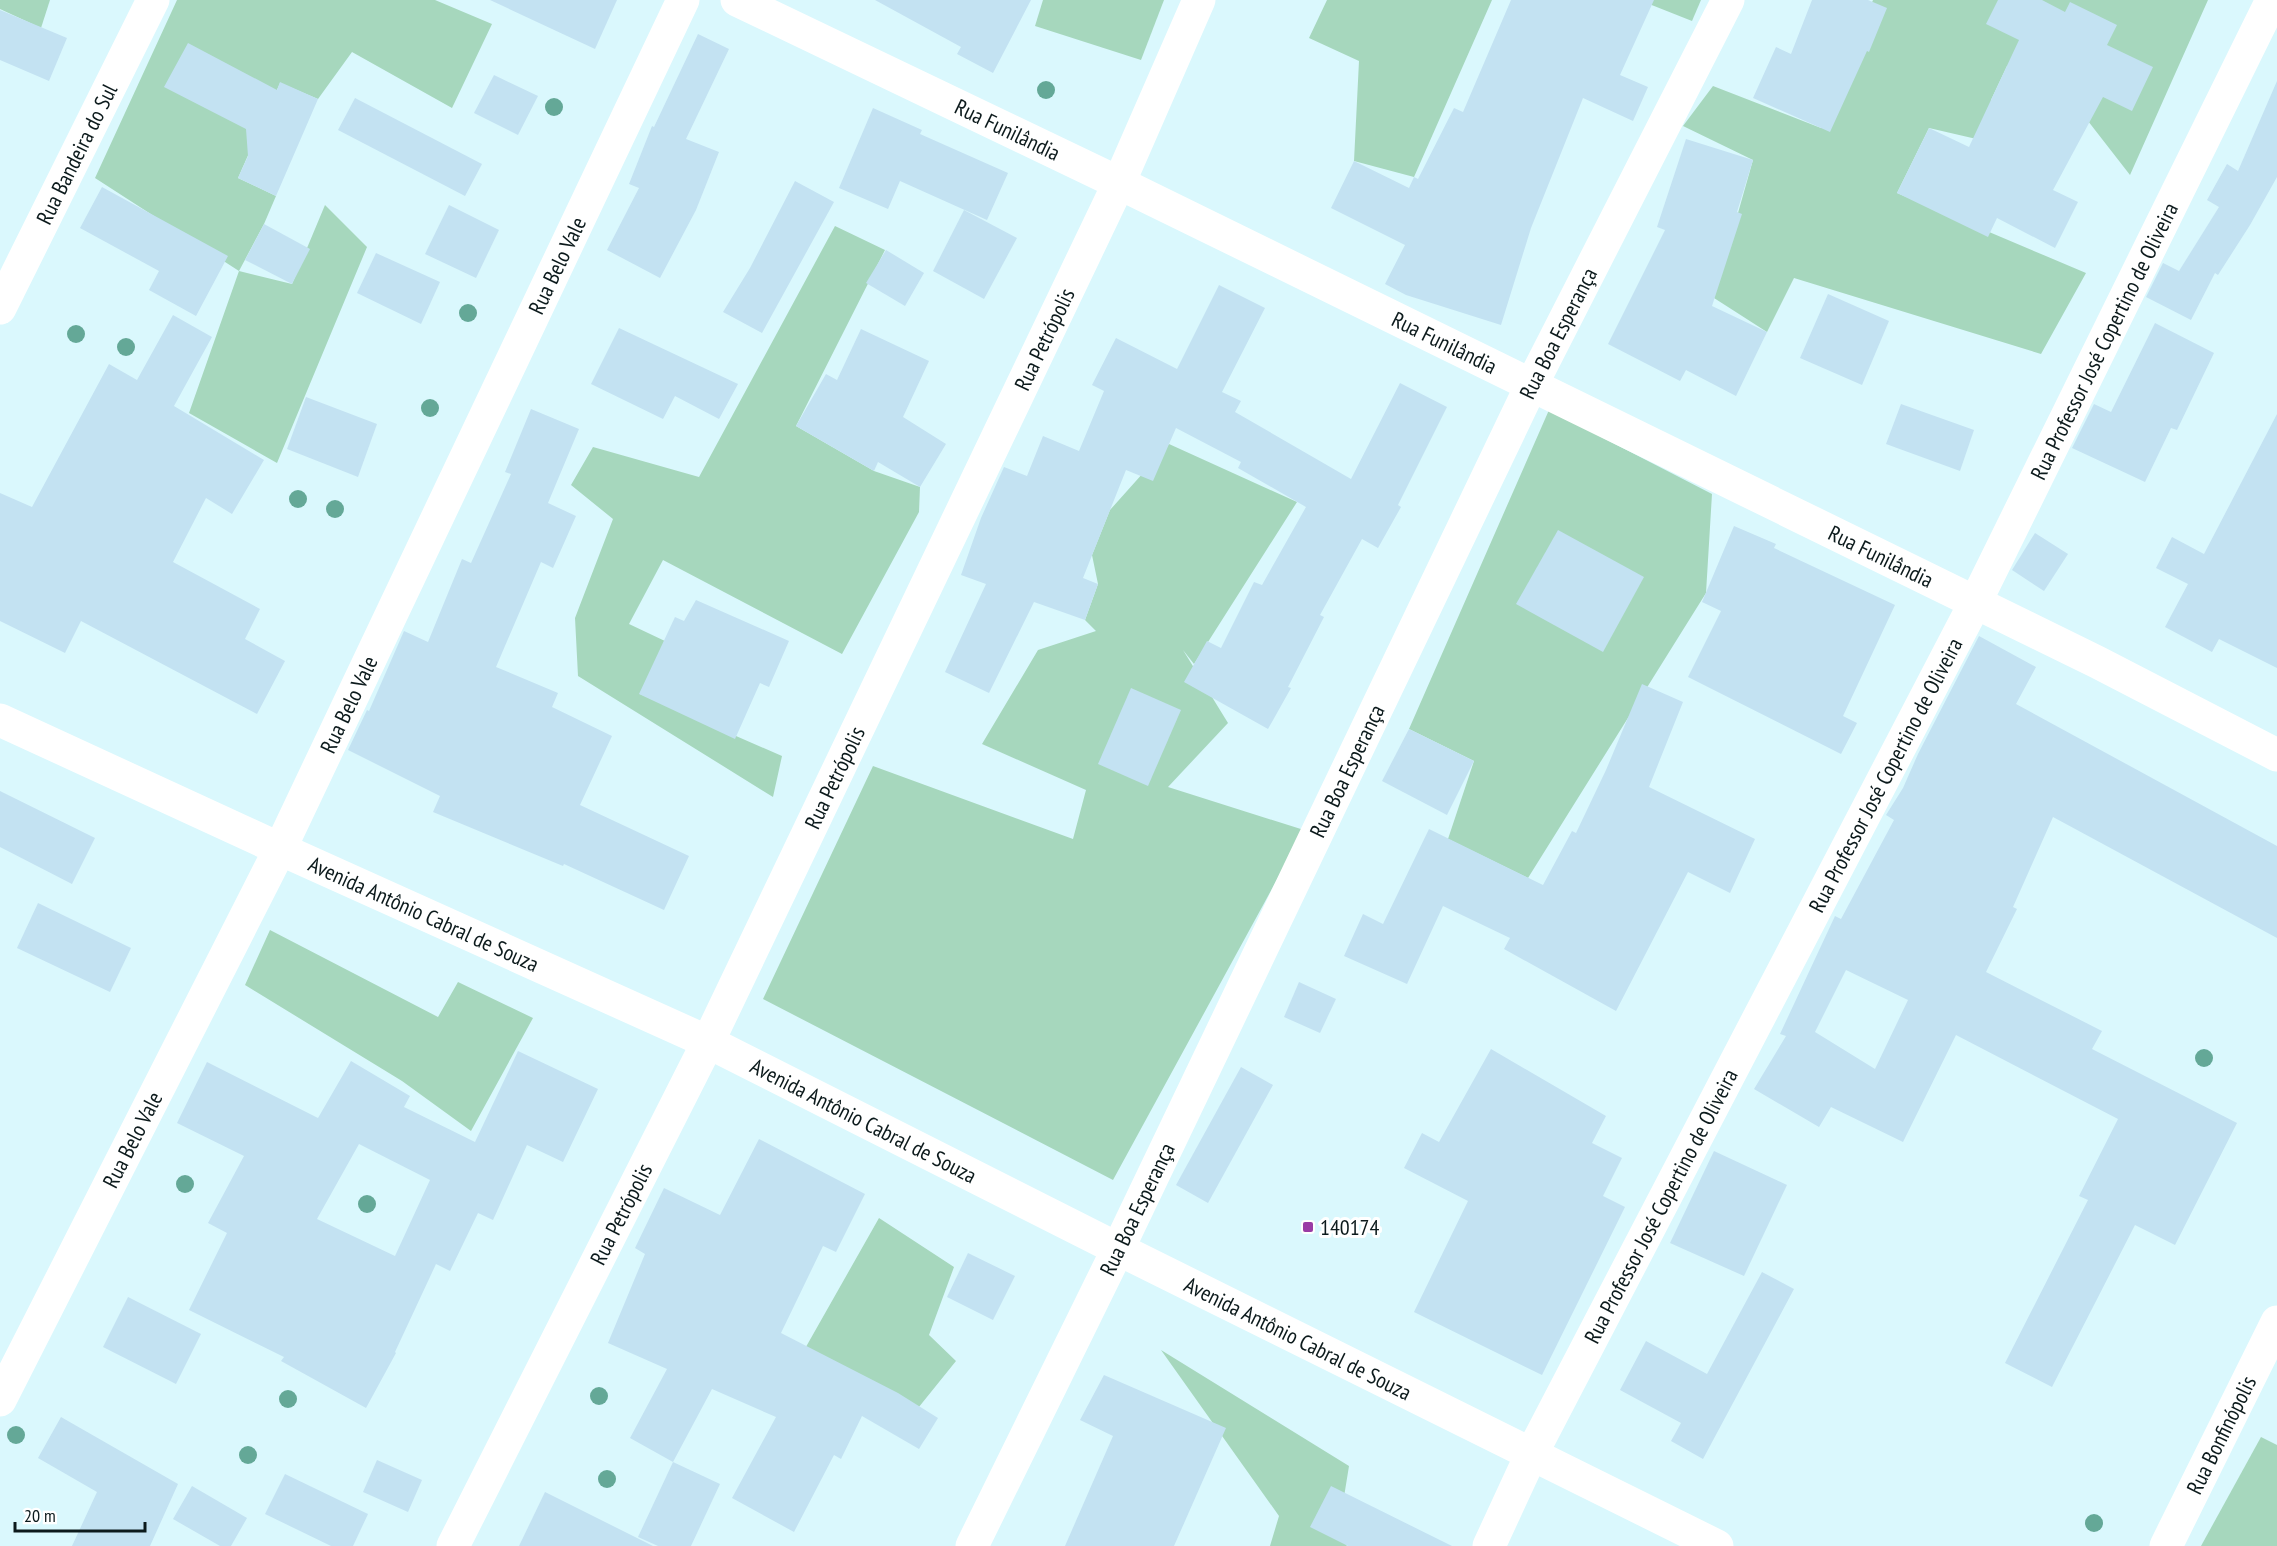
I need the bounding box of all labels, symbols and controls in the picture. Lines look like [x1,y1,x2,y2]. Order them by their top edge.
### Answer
street label: Rua Bandeira do Sul [30,78,124,229]
street label: Rua Funilândia [950,92,1065,167]
street label: Rua Professor José Copertino de Oliveira [2024,198,2184,484]
street label: Rua Belo Vale [522,212,592,319]
street label: Rua Boa Esperança [1513,263,1603,403]
street label: Rua Petrópolis [1008,283,1081,395]
street label: Rua Funilândia [1387,305,1502,380]
street label: Rua Funilândia [1824,519,1938,594]
street label: Rua Professor José Copertino de Oliveira [1802,633,1968,917]
street label: Rua Belo Vale [314,651,384,758]
street label: Rua Boa Esperança [1303,700,1390,842]
street label: Rua Petrópolis [798,722,871,833]
street label: Avenida Antônio Cabral de Souza [304,850,543,978]
street label: Avenida Antônio Cabral de Souza [746,1052,981,1189]
street label: Rua Professor José Copertino de Oliveira [1578,1064,1744,1348]
street label: Rua Belo Vale [96,1087,168,1192]
street label: Rua Boa Esperança [1093,1138,1181,1280]
street label: Rua Petrópolis [584,1159,658,1269]
place label: 140174 [1320,1213,1380,1241]
marker: 140174 [1301,1220,1315,1234]
street label: Avenida Antônio Cabral de Souza [1180,1270,1416,1406]
street label: Rua Bonfinópolis [2180,1371,2262,1499]
scale bar [15,1495,146,1533]
text: 20 m [24,1504,56,1527]

